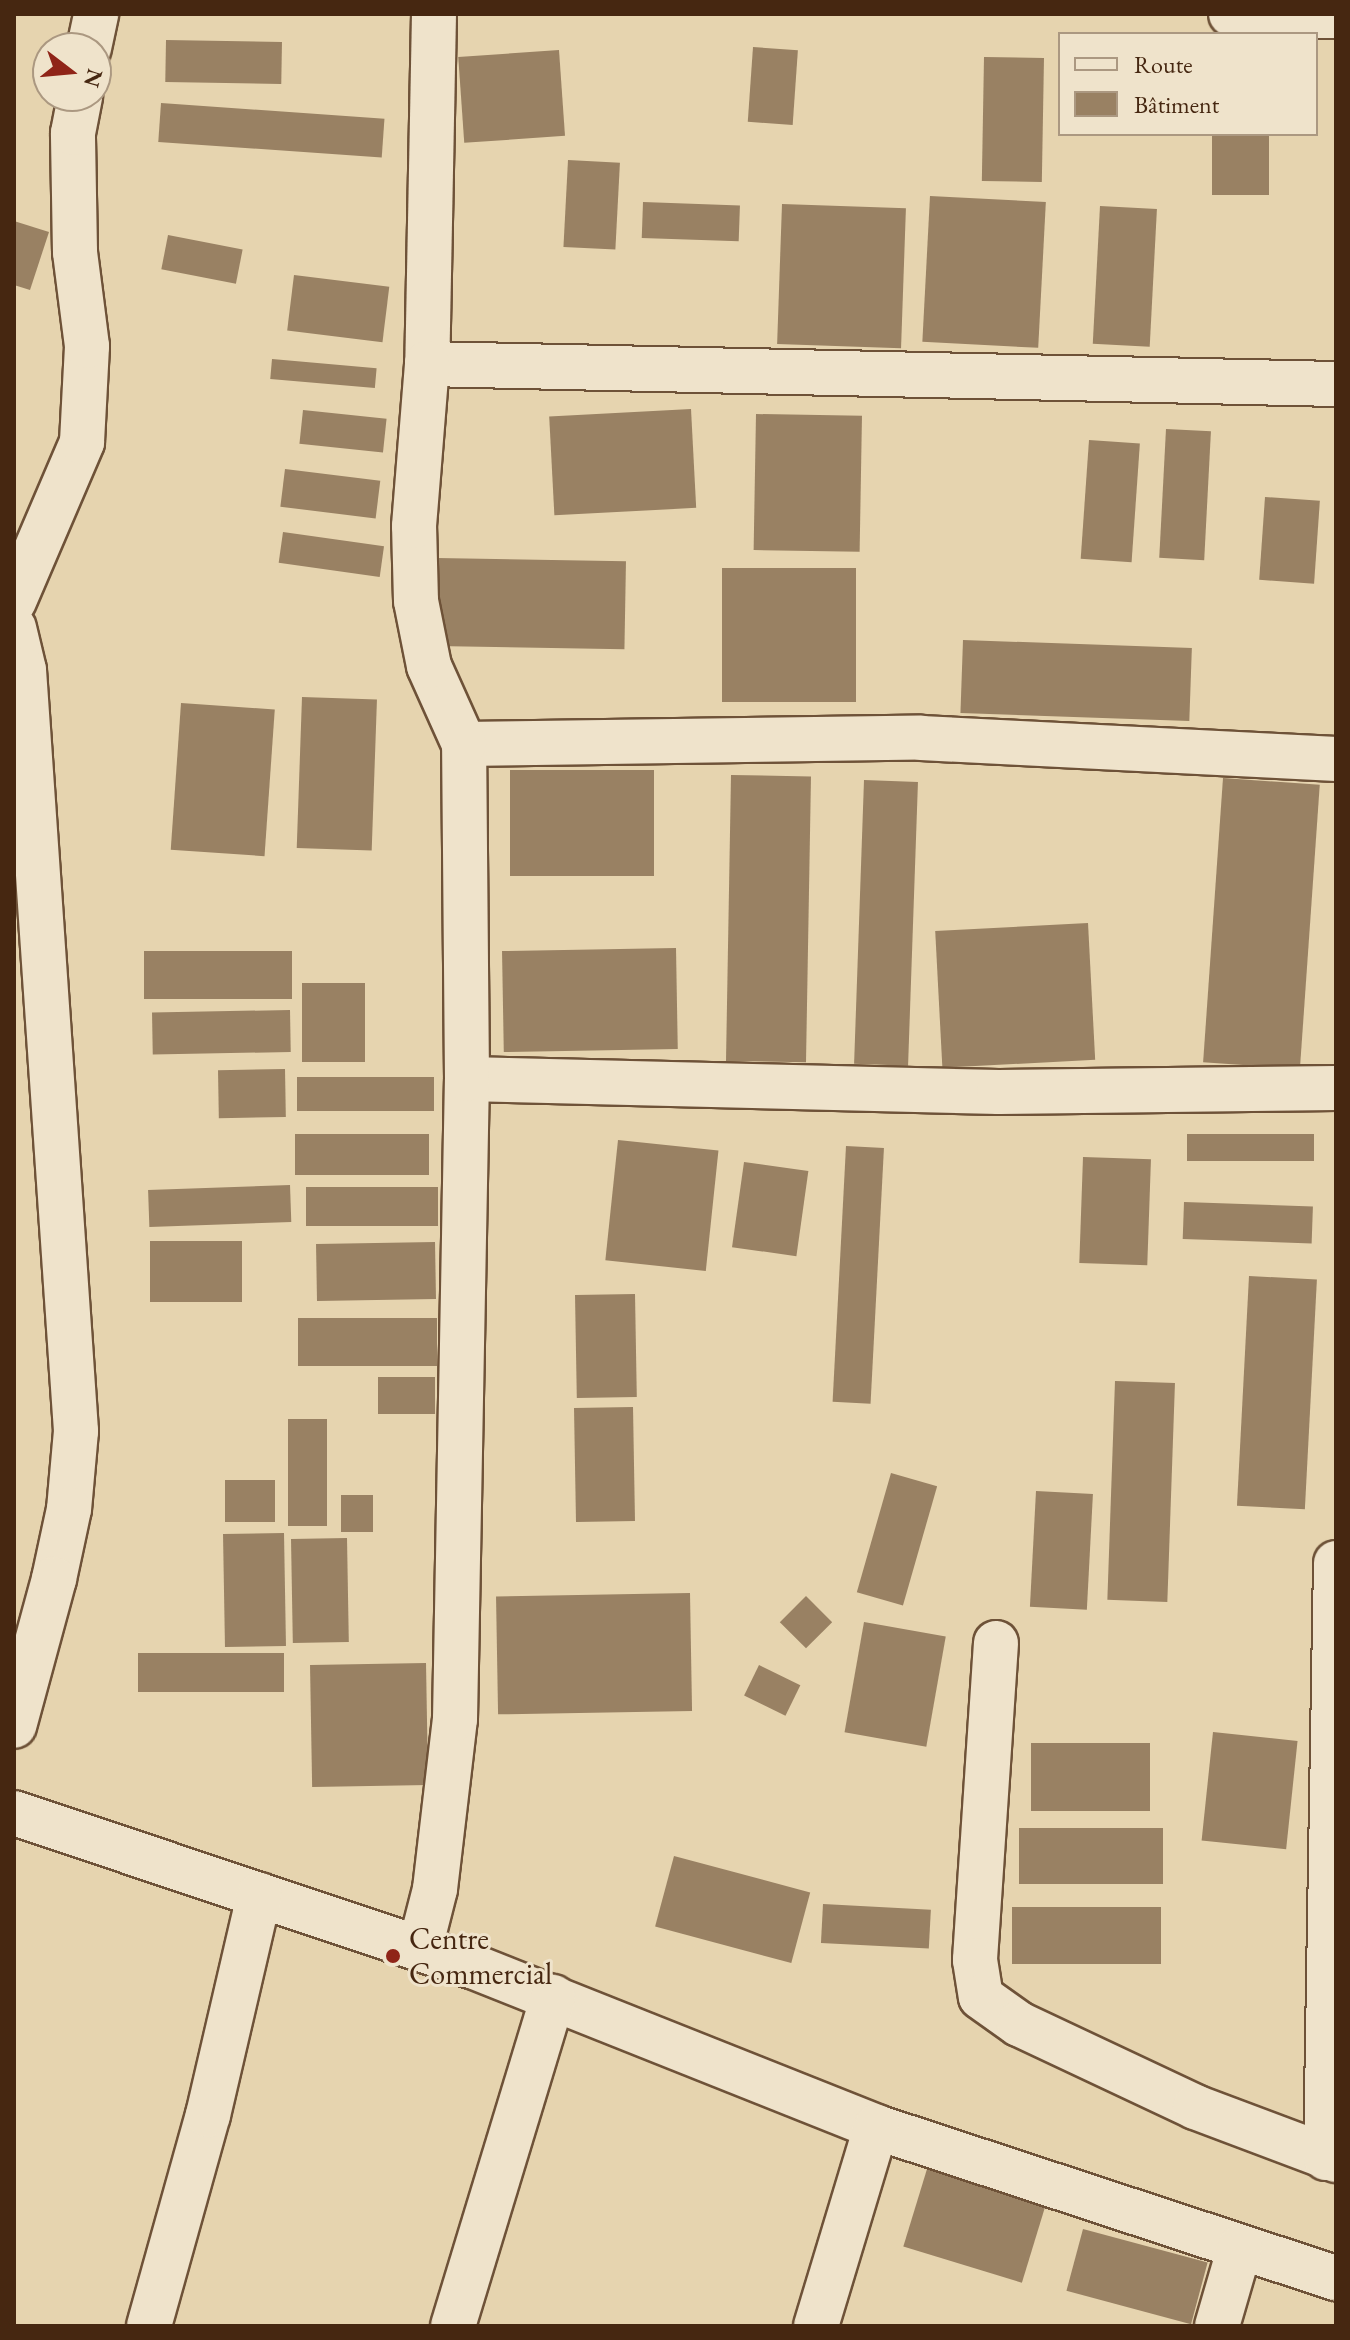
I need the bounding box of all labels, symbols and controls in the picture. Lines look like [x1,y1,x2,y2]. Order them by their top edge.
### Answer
north arrow [32,32,112,112]
legend [1058,32,1318,136]
text: Route [1134,49,1193,80]
text: N [77,66,110,91]
text: Bâtiment [1134,89,1219,120]
place label: Centre Commercial [409,1921,552,1992]
marker: Centre Commercial [384,1947,402,1965]

